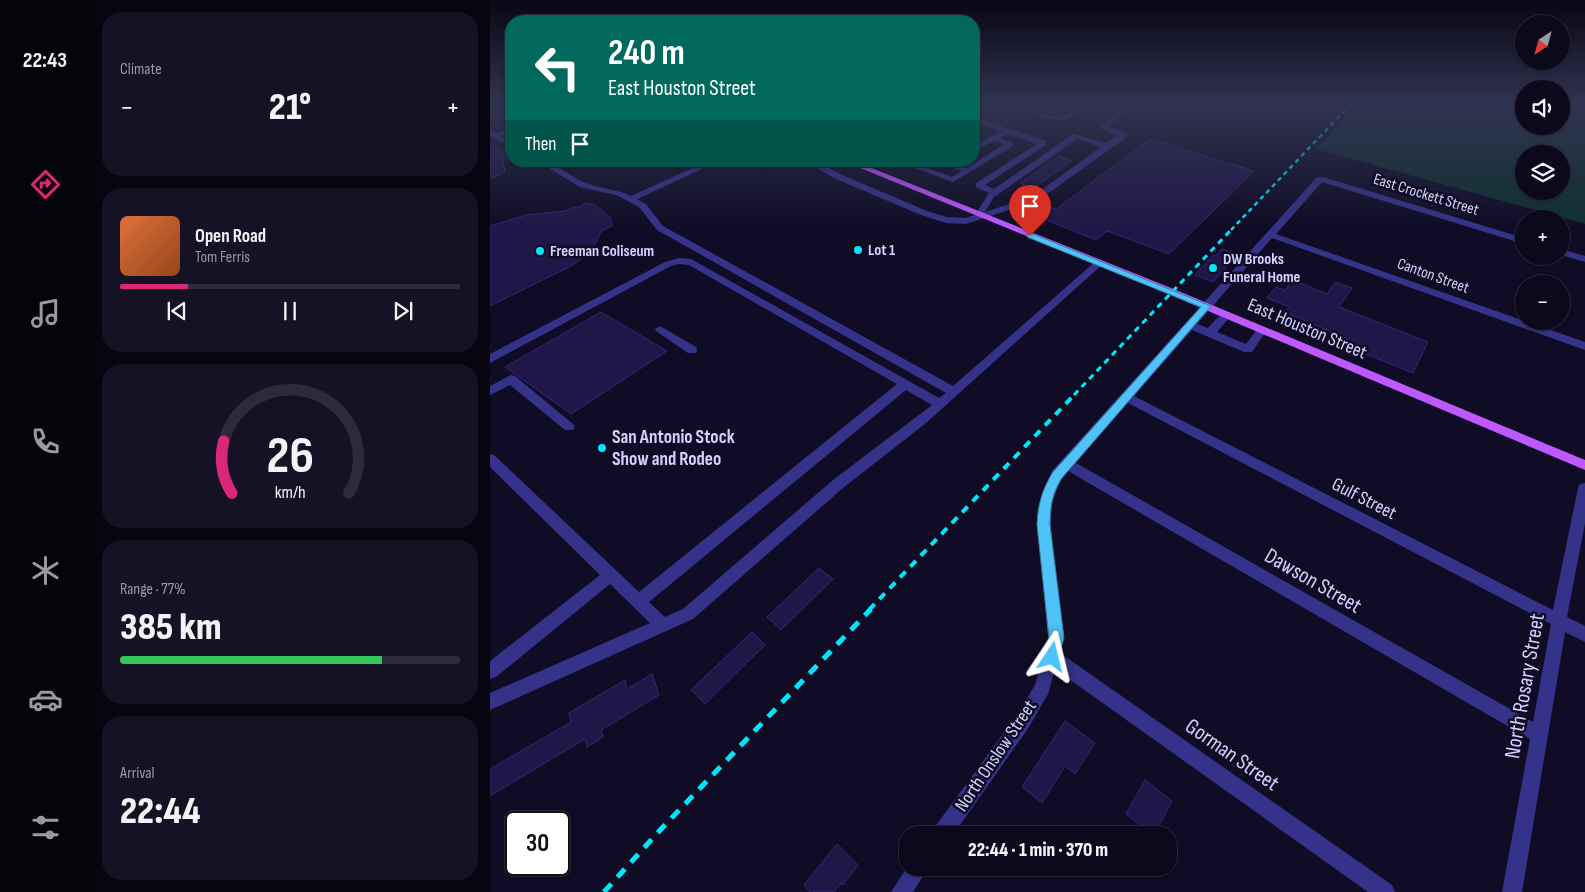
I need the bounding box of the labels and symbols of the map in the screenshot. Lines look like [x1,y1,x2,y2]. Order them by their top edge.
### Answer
north arrow [1515,15,1570,70]
street label: East Crockett Street [1371,170,1481,220]
pin [1009,185,1051,236]
place label: Lot 1 [868,241,896,260]
place label: Freeman Coliseum [550,242,654,261]
marker: Lot 1 [852,244,864,256]
marker: Freeman Coliseum [534,245,546,257]
place label: DW Brooks Funeral Home [1223,250,1301,287]
street label: Canton Street [1394,254,1472,298]
marker: DW Brooks Funeral Home [1207,262,1219,274]
street label: East Houston Street [1244,293,1370,365]
place label: San Antonio Stock Show and Rodeo [612,426,735,471]
marker: San Antonio Stock Show and Rodeo [596,442,608,454]
street label: Gulf Street [1328,473,1400,525]
street label: Dawson Street [1260,542,1367,620]
street label: North Rosary Street [1499,611,1551,761]
position arrow [1025,630,1077,682]
street label: North Onslow Street [950,696,1042,816]
street label: Gorman Street [1180,713,1284,797]
speed limit sign: 30 [505,811,570,876]

